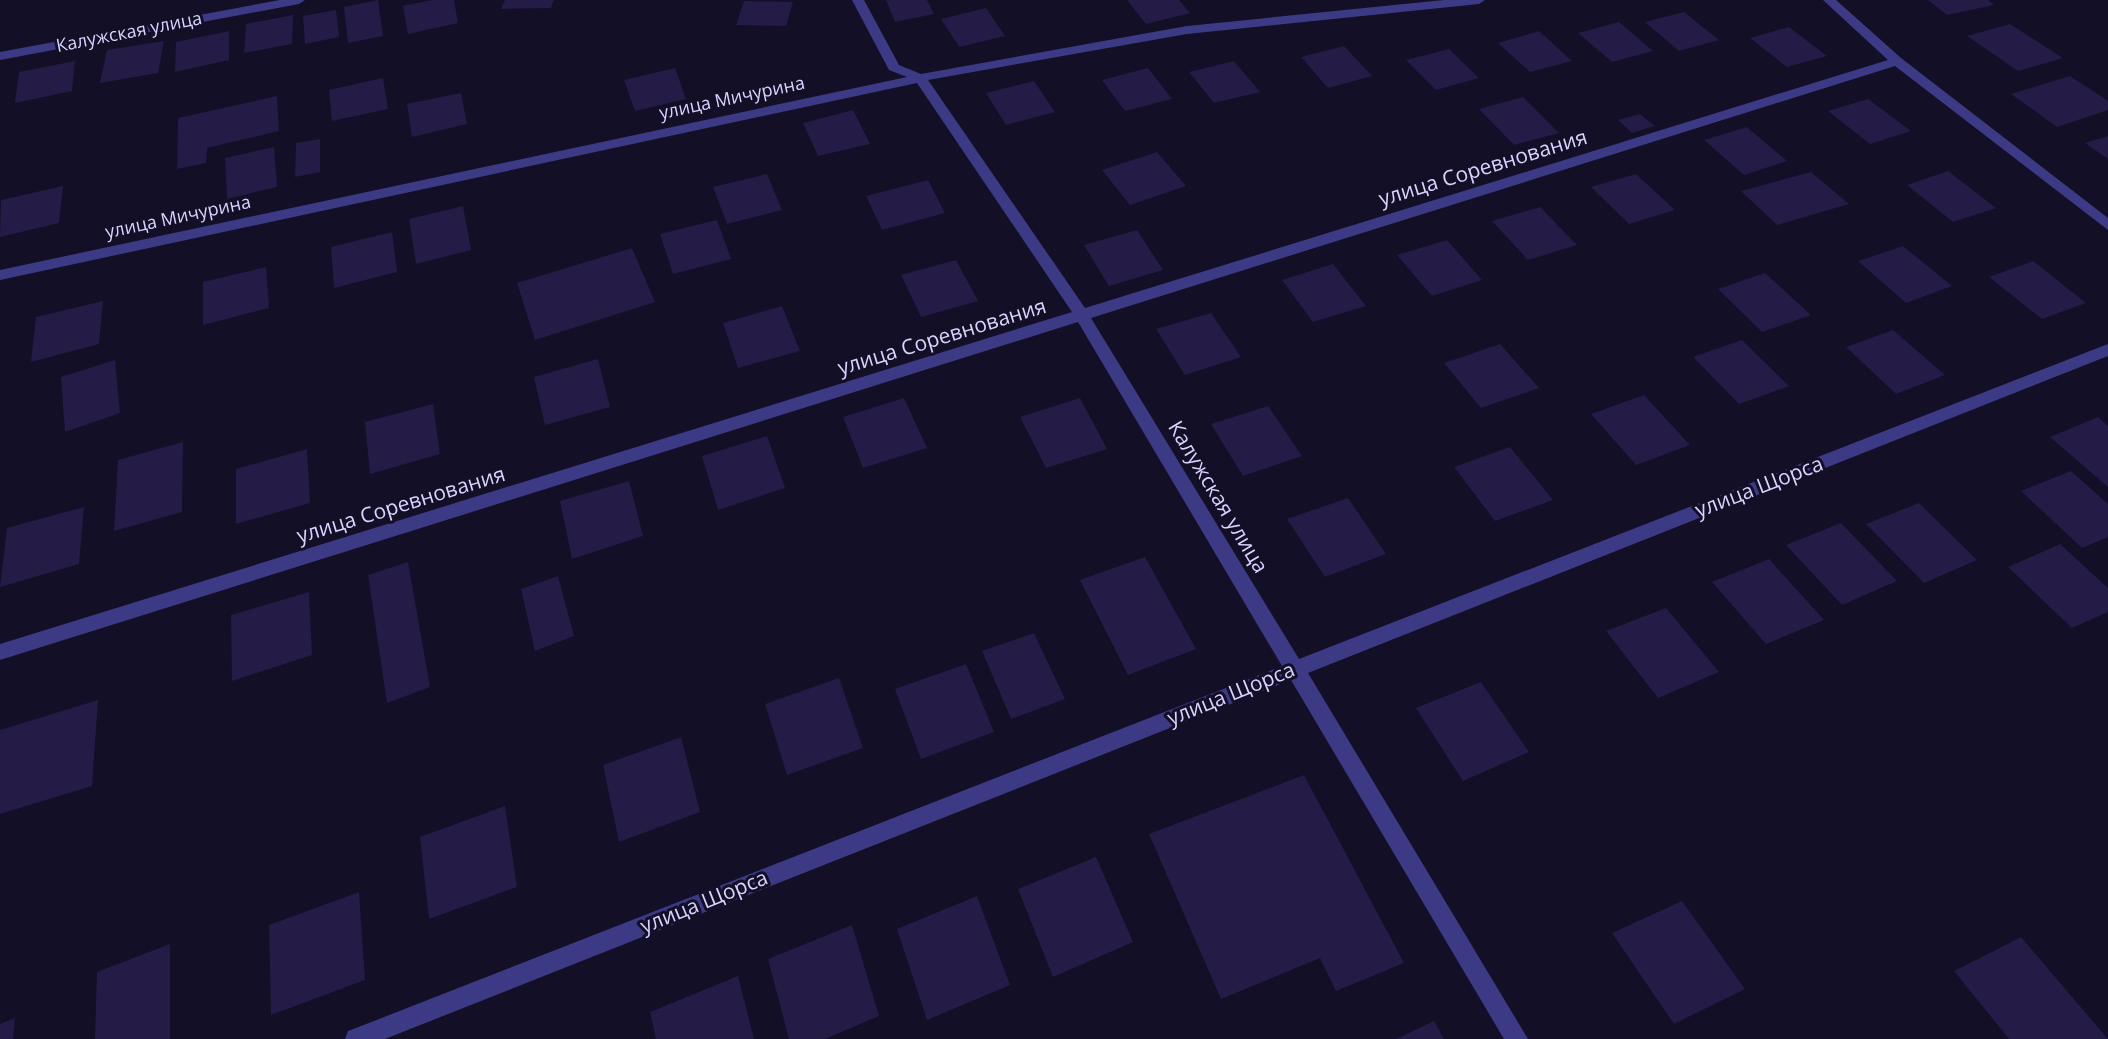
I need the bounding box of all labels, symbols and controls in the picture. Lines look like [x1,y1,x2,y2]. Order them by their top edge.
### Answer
street label: Калужская улица [54,5,204,57]
street label: улица Мичурина [657,70,807,124]
street label: улица Соревнования [1375,122,1590,212]
street label: улица Мичурина [103,189,253,243]
street label: улица Соревнования [834,291,1049,381]
street label: Калужская улица [1162,415,1275,578]
street label: улица Щорса [1691,449,1827,523]
street label: улица Соревнования [293,459,508,549]
street label: улица Щорса [1163,655,1299,731]
street label: улица Щорса [636,863,772,939]

